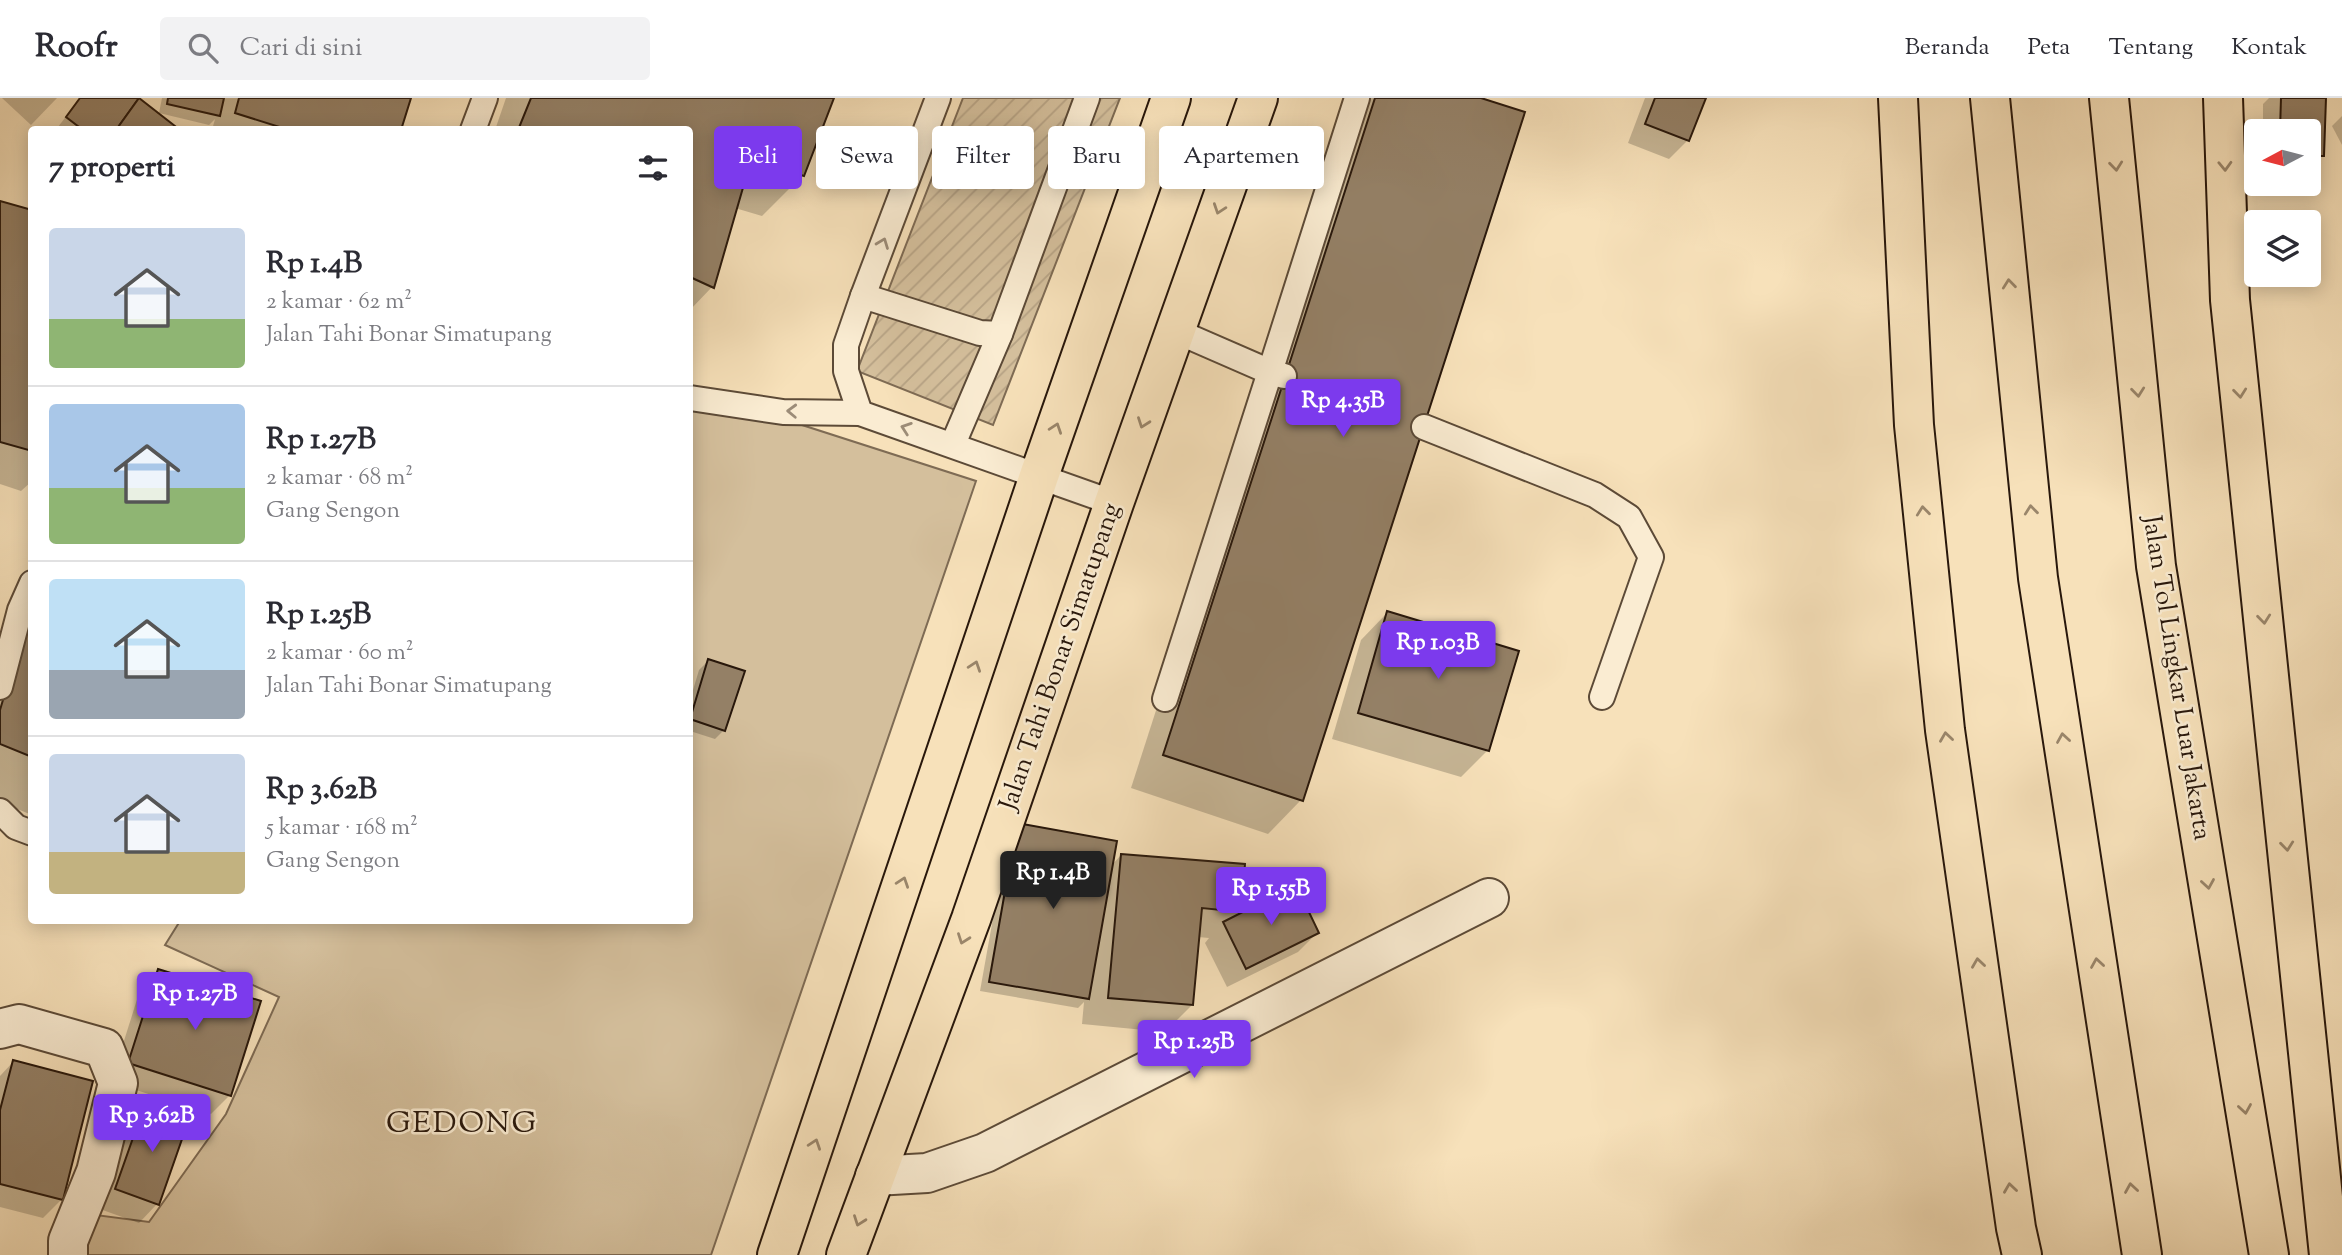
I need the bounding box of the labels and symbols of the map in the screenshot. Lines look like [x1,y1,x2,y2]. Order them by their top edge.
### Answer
north arrow [2244,119,2320,196]
one-way arrow [2108,161,2123,172]
one-way arrow [2218,161,2233,172]
one-way arrow [1213,202,1227,214]
one-way arrow [875,237,889,249]
one-way arrow [2001,278,2016,290]
pin: Rp 4.35B [1271,380,1415,439]
one-way arrow [2131,387,2146,398]
one-way arrow [2232,388,2247,399]
one-way arrow [786,404,797,419]
one-way arrow [1137,416,1151,428]
one-way arrow [901,422,913,436]
one-way arrow [1048,422,1062,434]
street label: Jalan Tahi Bonar Simatupang [990,498,1131,818]
one-way arrow [1915,505,1930,517]
one-way arrow [2024,505,2039,516]
street label: Jalan Tol Lingkar Luar Jakarta [2132,511,2220,843]
one-way arrow [2256,614,2271,625]
pin: Rp 1.03B [1366,622,1510,681]
one-way arrow [967,661,981,673]
one-way arrow [1939,731,1954,743]
one-way arrow [2055,732,2070,744]
one-way arrow [2279,840,2294,851]
pin: Rp 1.4B [988,852,1118,911]
pin: Rp 1.55B [1199,868,1343,927]
one-way arrow [895,876,909,888]
one-way arrow [2200,878,2215,890]
one-way arrow [958,932,972,944]
one-way arrow [1971,957,1986,968]
one-way arrow [2090,957,2105,969]
pin: Rp 1.27B [123,972,267,1032]
pin: Rp 1.25B [1122,1020,1266,1080]
pin: Rp 3.62B [80,1094,224,1154]
district label: GEDONG [386,1103,538,1146]
one-way arrow [2237,1103,2252,1115]
one-way arrow [806,1138,821,1150]
one-way arrow [2003,1182,2018,1194]
one-way arrow [2124,1182,2139,1193]
one-way arrow [853,1214,867,1226]

